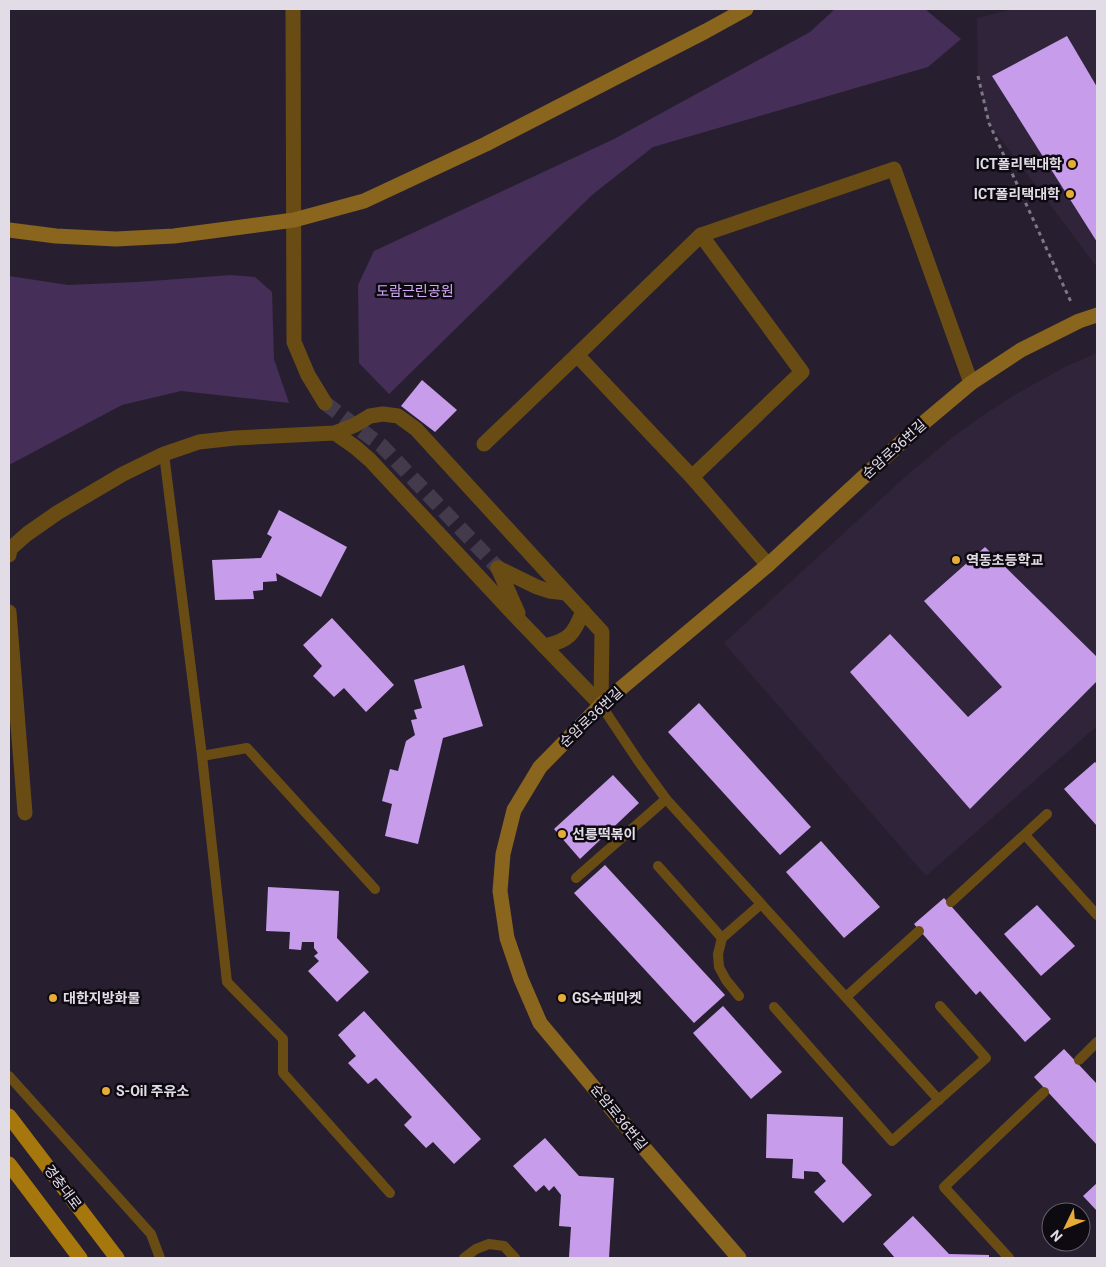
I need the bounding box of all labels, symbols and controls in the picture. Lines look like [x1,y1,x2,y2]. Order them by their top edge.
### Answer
place label: ICT폴리텍대학 [976,156,1062,172]
marker: ICT폴리텍대학 [1066,158,1078,170]
place label: ICT폴리택대학 [974,186,1060,202]
marker: ICT폴리택대학 [1064,188,1076,200]
park label: 도람근린공원 [376,283,454,299]
street label: 순암로36번길 [859,416,929,482]
place label: 역동초등학교 [966,552,1043,568]
marker: 역동초등학교 [950,554,962,566]
street label: 순암로36번길 [556,684,626,750]
place label: 선릉떡볶이 [572,826,636,842]
marker: 선릉떡볶이 [556,828,568,840]
place label: 대한지방화물 [63,990,140,1006]
place label: GS수퍼마켓 [572,990,642,1006]
marker: 대한지방화물 [47,992,59,1004]
marker: GS수퍼마켓 [556,992,568,1004]
street label: 순암로36번길 [588,1081,650,1153]
place label: S-Oil 주유소 [116,1083,189,1099]
marker: S-Oil 주유소 [100,1085,112,1097]
street label: 경충대로 [41,1162,85,1212]
north arrow [1041,1202,1091,1252]
text: N [1047,1227,1066,1245]

